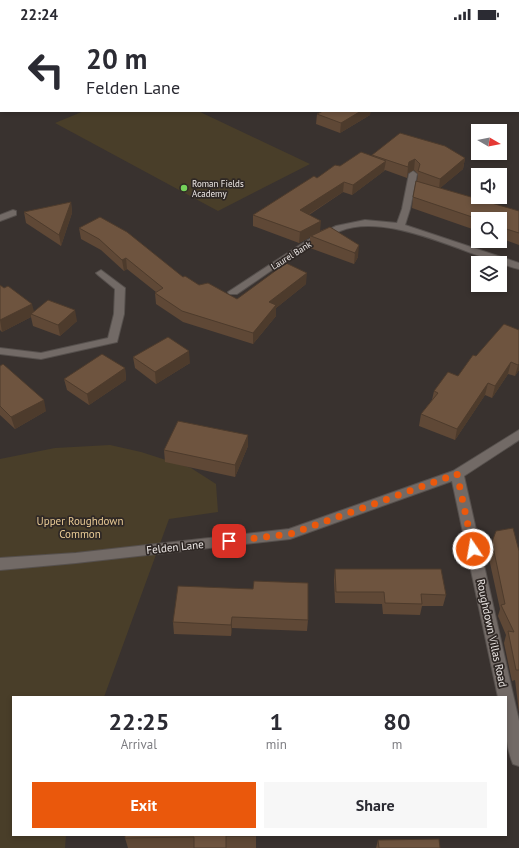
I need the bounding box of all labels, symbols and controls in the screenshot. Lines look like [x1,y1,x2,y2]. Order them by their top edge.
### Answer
text: 22:24 [20,5,58,24]
text: 20 m [86,40,147,77]
icon: left [20,44,72,96]
text: Felden Lane [86,76,180,99]
north arrow [471,124,507,160]
map controls [471,124,507,292]
button: sound [471,168,507,204]
place label: Roman Fields Academy [192,178,244,199]
marker: Roman Fields Academy [179,183,189,193]
button: search [471,212,507,248]
street label: Laurel Bank [269,238,314,272]
button: layers [471,256,507,292]
park label: Upper Roughdown Common [37,514,123,541]
pin [212,524,246,558]
position arrow [452,528,494,570]
icon: arrive [218,530,240,552]
street label: Felden Lane [146,537,205,557]
street label: Roughdown Villas Road [474,578,510,688]
text: 22:25 [108,706,169,737]
text: 1 [270,706,283,737]
text: 80 [383,706,411,737]
text: Arrival [121,736,157,753]
text: min [266,736,287,753]
text: m [392,736,402,753]
button: Exit [32,782,256,828]
button: Share [264,782,487,828]

